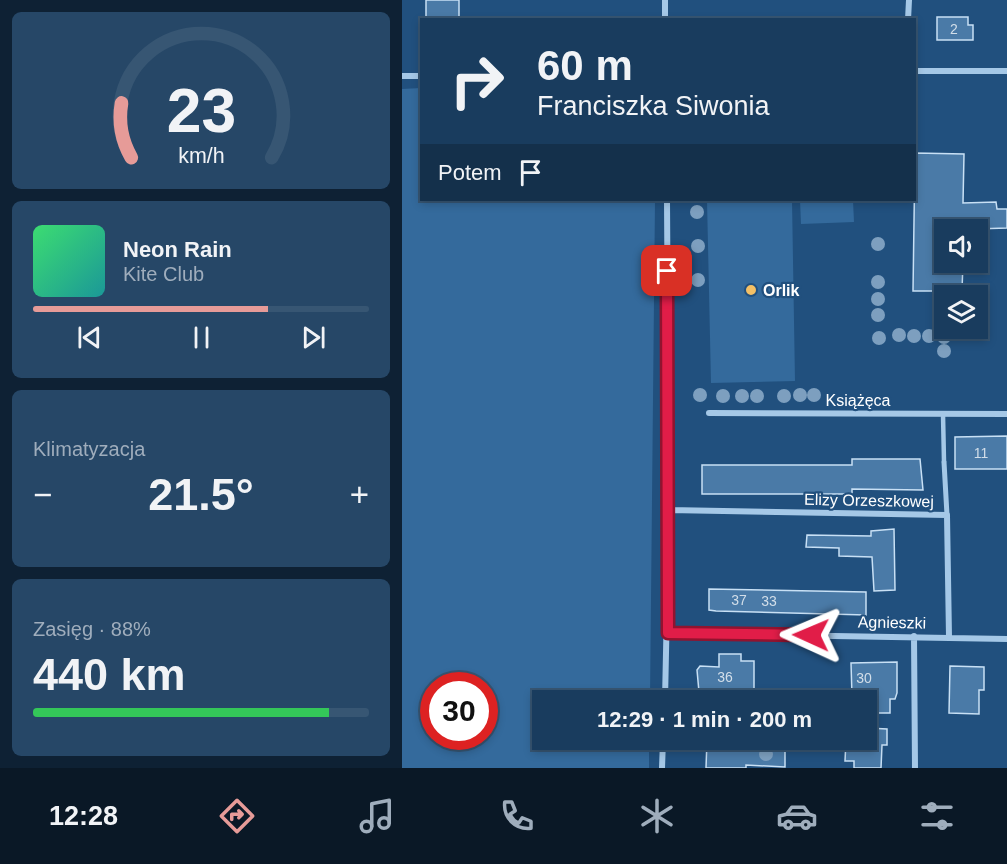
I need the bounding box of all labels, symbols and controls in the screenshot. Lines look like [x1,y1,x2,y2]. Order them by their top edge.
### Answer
house number: 2 [950,21,958,37]
icon: right [438,42,516,120]
text: 60 m [537,42,633,89]
text: 23 [166,76,236,145]
text: Franciszka Siwonia [537,91,770,121]
text: km/h [178,144,224,168]
icon: arrive [514,156,547,189]
text: Potem [438,160,502,185]
map controls [934,219,988,339]
button: sound [934,219,988,273]
text: Neon Rain [123,237,232,262]
pin [641,245,692,296]
icon: arrive [650,254,683,287]
text: Kite Club [123,263,204,285]
place label: Orlik [763,282,800,299]
marker: Orlik [744,283,758,297]
button: layers [934,285,988,339]
icon: previous [73,321,106,354]
icon: pause [185,321,218,354]
icon: next [297,321,330,354]
street label: Książęca [826,392,891,409]
text: Klimatyzacja [33,438,145,460]
house number: 11 [974,445,988,461]
text: 21.5° [148,469,254,520]
text: − [33,476,52,513]
text: + [350,476,369,513]
street label: Elizy Orzeszkowej [804,491,934,510]
house number: 37 [731,592,747,608]
house number: 33 [761,593,777,609]
position arrow [779,603,843,667]
street label: Agnieszki [858,613,926,632]
text: Zasięg · 88% [33,618,151,640]
text: 440 km [33,649,186,700]
house number: 36 [717,669,733,685]
house number: 30 [856,670,872,686]
speed limit sign: 30 [420,672,498,750]
text: 12:29 · 1 min · 200 m [597,707,812,732]
icon: directions [216,795,258,837]
icon: music [356,795,398,837]
icon: phone [496,795,538,837]
icon: climate [636,795,678,837]
icon: car [776,795,818,837]
icon: filters [916,795,958,837]
text: 12:28 [49,801,118,831]

